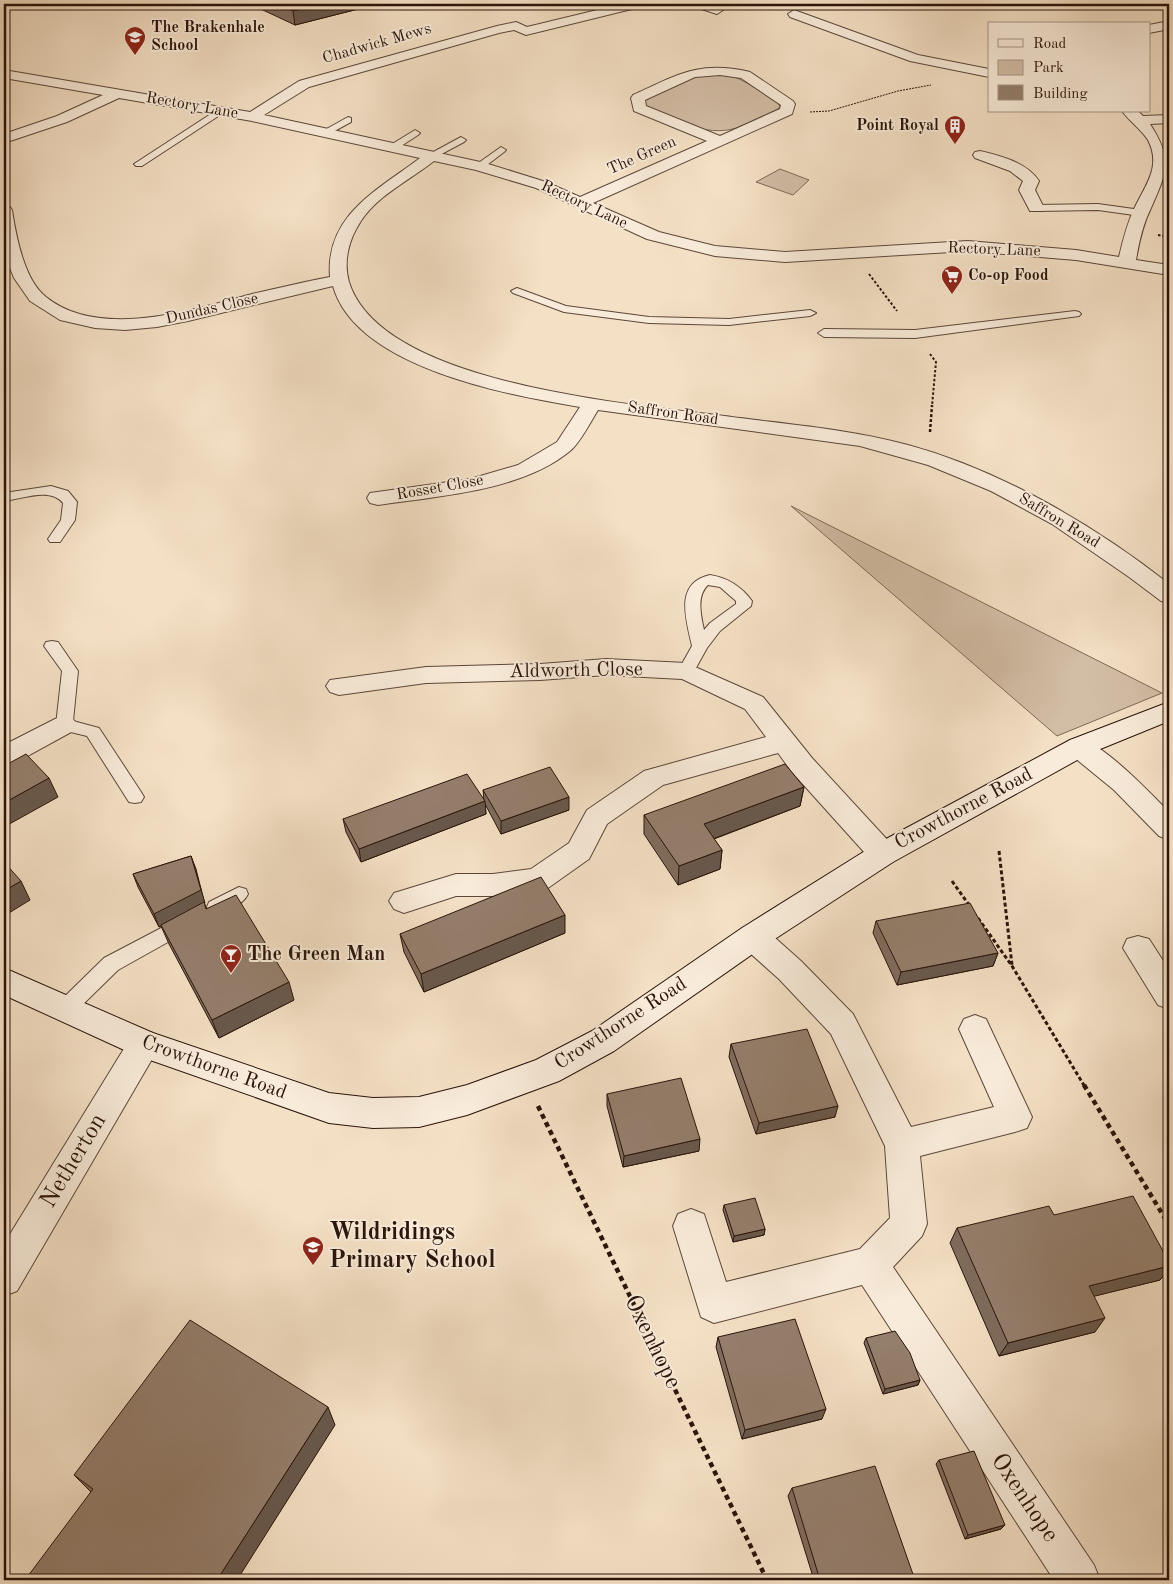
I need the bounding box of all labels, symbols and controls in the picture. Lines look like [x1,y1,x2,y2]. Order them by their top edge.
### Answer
place label: The Brakenhale School [151,20,265,54]
street label: Chadwick Mews [321,21,433,67]
legend [988,22,1150,112]
school or university icon: The Brakenhale School [123,25,147,56]
text: Road [1033,37,1067,52]
text: Park [1033,61,1064,76]
text: Building [1033,87,1088,102]
street label: Rectory Lane [145,90,239,122]
building icon: Point Royal [943,114,967,145]
place label: Point Royal [856,118,939,134]
street label: The Green [605,134,679,178]
street label: Rectory Lane [538,178,630,232]
street label: Rectory Lane [947,240,1041,260]
supermarket icon: Co-op Food [940,264,964,295]
place label: Co-op Food [968,268,1049,284]
street label: Dundas Close [164,291,260,327]
street label: Saffron Road [627,400,719,428]
street label: Rosset Close [395,472,485,504]
street label: Saffron Road [1016,491,1102,551]
street label: Aldworth Close [509,660,643,682]
street label: Crowthorne Road [892,764,1036,854]
bar icon: The Green Man [219,943,243,974]
place label: The Green Man [247,945,385,965]
street label: Crowthorne Road [551,974,691,1074]
street label: Crowthorne Road [139,1032,289,1104]
street label: Netherton [37,1110,111,1212]
place label: Wildridings Primary School [329,1221,496,1273]
school or university icon: Wildridings Primary School [301,1235,325,1266]
street label: Oxenhope [619,1291,685,1393]
street label: Oxenhope [986,1449,1062,1547]

